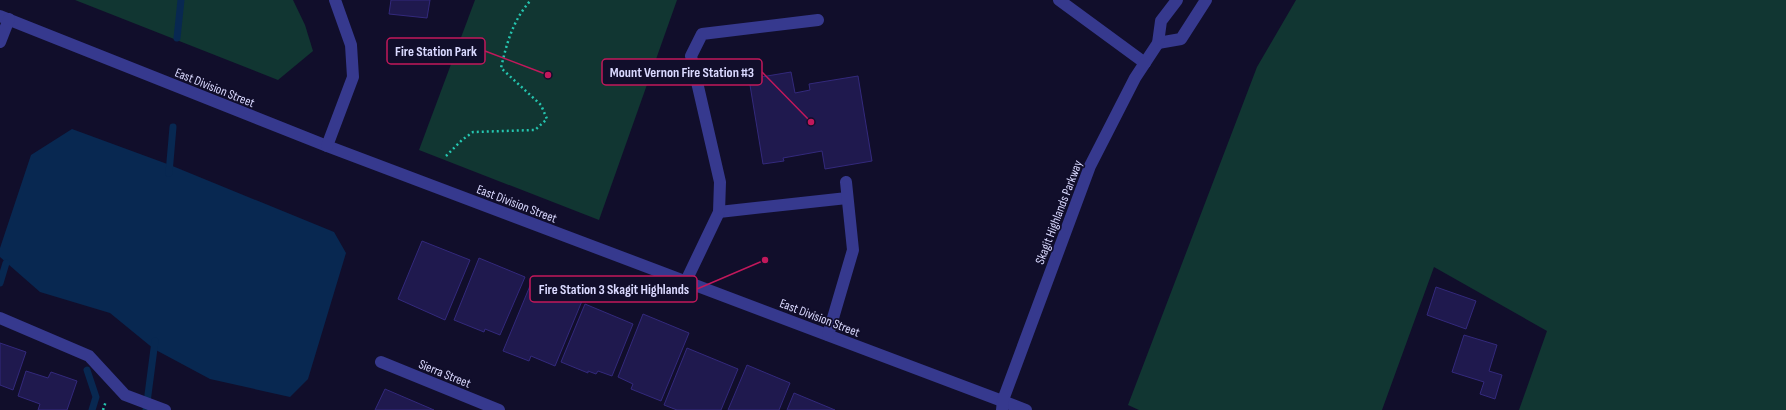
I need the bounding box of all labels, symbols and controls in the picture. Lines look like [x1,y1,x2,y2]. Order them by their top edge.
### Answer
callout: Fire Station Park [387,38,485,64]
text: Fire Station Park [395,43,477,60]
callout: Mount Vernon Fire Station #3 [602,59,762,85]
text: Mount Vernon Fire Station #3 [610,64,754,81]
street label: East Division Street [172,65,257,111]
street label: Skagit Highlands Parkway [1032,158,1086,267]
street label: East Division Street [474,181,559,227]
callout: Fire Station 3 Skagit Highlands [530,276,697,302]
text: Fire Station 3 Skagit Highlands [539,281,689,298]
street label: East Division Street [777,295,862,341]
street label: Sierra Street [416,356,473,392]

